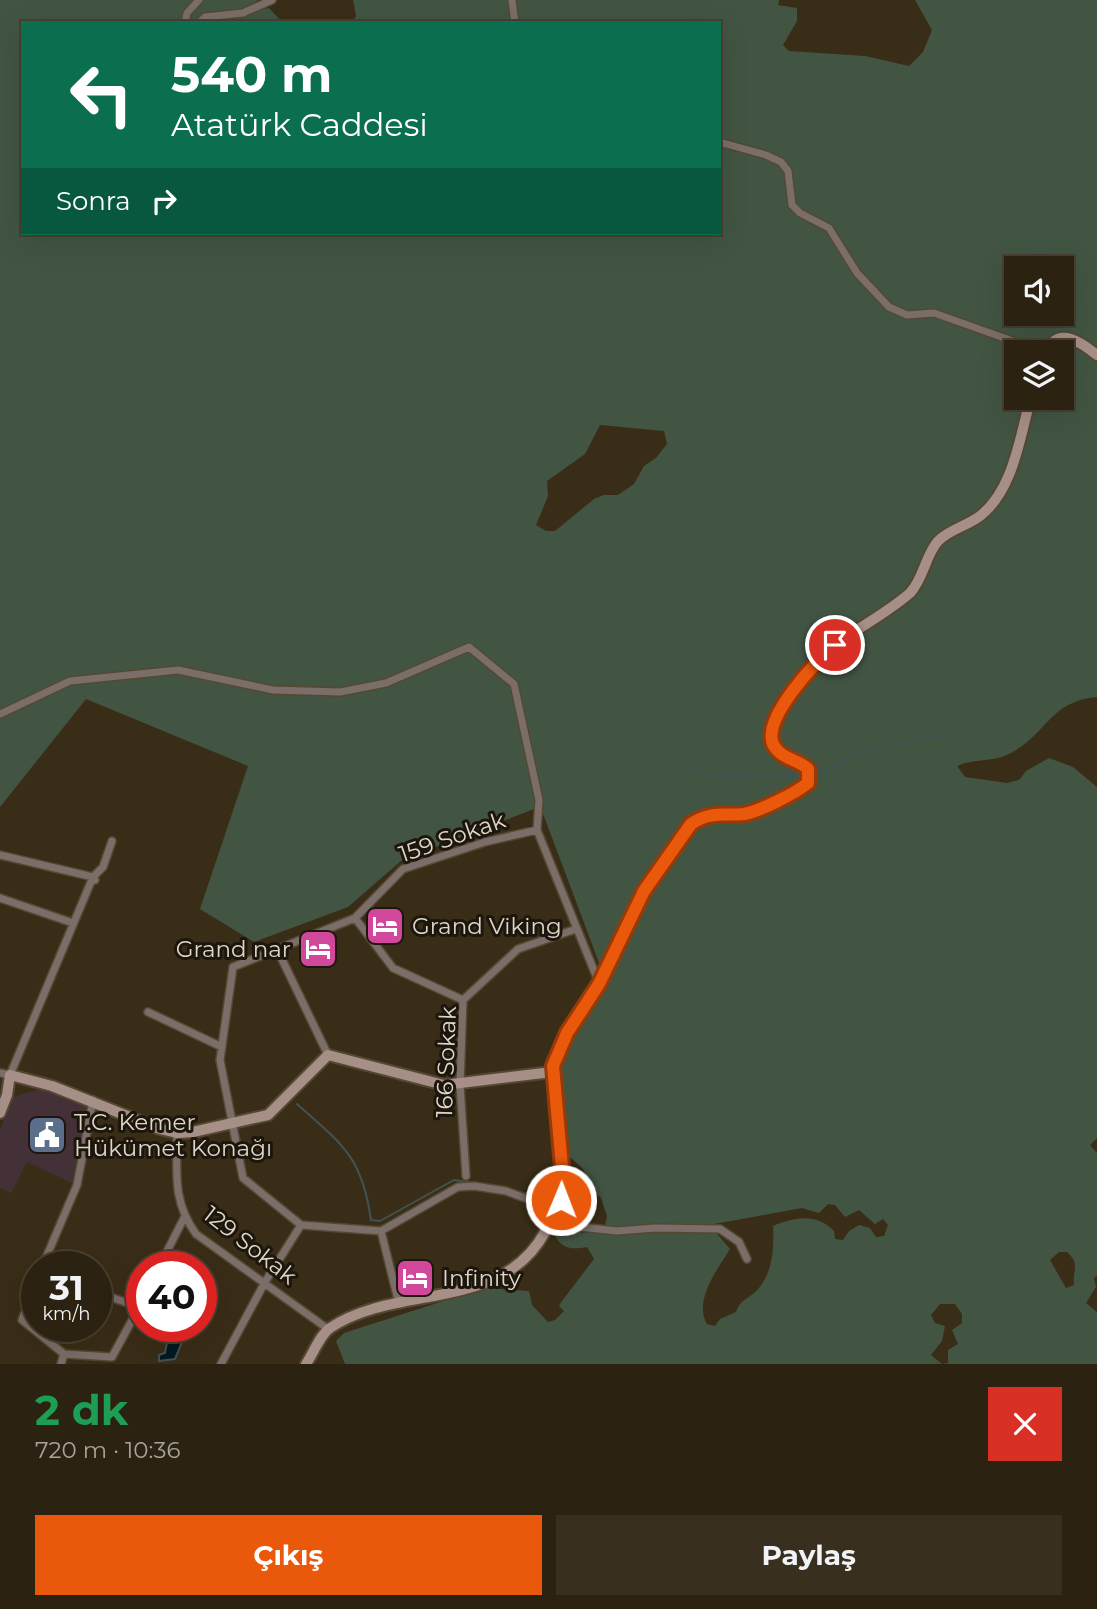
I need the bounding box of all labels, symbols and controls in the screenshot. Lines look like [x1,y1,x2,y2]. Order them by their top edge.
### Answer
text: 540 m [171,45,332,104]
icon: left [56,49,147,140]
text: Atatürk Caddesi [171,105,428,144]
icon: right [145,182,183,220]
text: Sonra [56,185,131,217]
map controls [1004,256,1074,410]
button: sound [1004,256,1074,326]
button: layers [1004,340,1074,410]
pin [805,615,865,675]
icon: arrive [816,626,854,664]
street label: 159 Sokak [395,806,509,868]
hotel icon: Grand Viking [364,905,406,947]
place label: Grand Viking [412,912,562,940]
hotel icon: Grand nar [297,928,339,970]
place label: Grand nar [176,935,291,963]
street label: 166 Sokak [430,1005,462,1118]
place label: T.C. Kemer Hükümet Konağı [74,1108,272,1162]
public building icon: T.C. Kemer Hükümet Konağı [26,1114,68,1156]
position arrow [524,1163,598,1237]
street label: 129 Sokak [198,1200,302,1290]
speed limit sign: 40 [126,1251,217,1342]
hotel icon: Infinity [394,1257,436,1299]
place label: Infinity [442,1264,522,1292]
text: 31 [49,1266,84,1309]
text: km/h [42,1303,91,1325]
text: 2 dk [35,1384,128,1436]
button: close [988,1387,1062,1461]
text: 720 m · 10:36 [35,1436,180,1464]
button: Çıkış [35,1515,542,1595]
button: Paylaş [556,1515,1062,1595]

